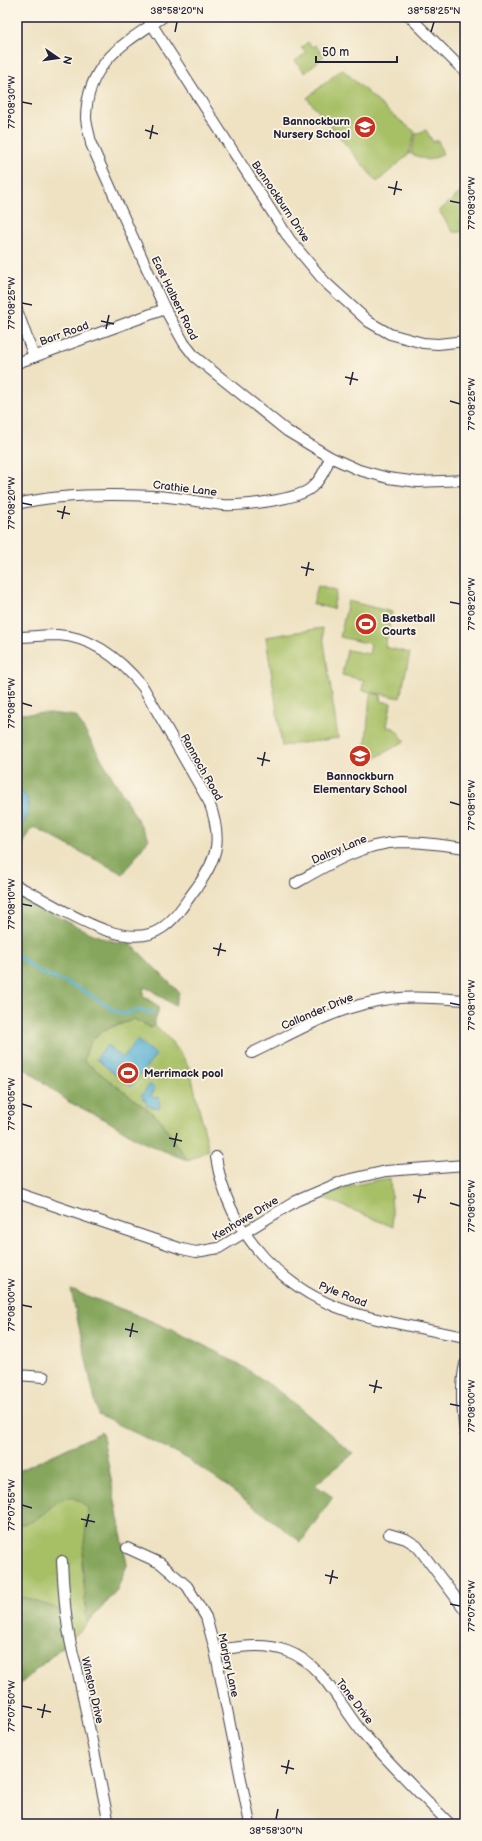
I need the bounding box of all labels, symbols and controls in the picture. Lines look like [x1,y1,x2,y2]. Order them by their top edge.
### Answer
text: 38°58'20"N [150,5,204,17]
text: 38°58'25"N [407,5,461,17]
north arrow [38,38,78,78]
scale bar [316,38,397,64]
text: 50 m [322,45,349,60]
text: N [60,55,75,66]
text: 77°08'30"W [6,75,18,129]
school or university icon: Bannockburn Nursery School [352,114,378,140]
place label: Bannockburn Nursery School [273,115,350,141]
street label: Bannockburn Drive [249,158,313,245]
text: 77°08'30"W [466,176,478,230]
street label: East Halbert Road [149,254,201,342]
text: 77°08'25"W [6,277,18,329]
street label: Barr Road [38,319,90,348]
text: 77°08'25"W [466,378,478,430]
text: 77°08'20"W [6,477,18,530]
street label: Crathie Lane [152,478,218,499]
text: 77°08'20"W [466,578,478,631]
sports icon: Basketball Courts [353,611,379,637]
place label: Basketball Courts [382,612,436,638]
text: 77°08'15"W [6,678,18,728]
street label: Rannoch Road [178,732,225,803]
school or university icon: Bannockburn Elementary School [347,743,373,769]
place label: Bannockburn Elementary School [313,770,407,796]
text: 77°08'15"W [466,780,478,830]
street label: Dalroy Lane [310,832,369,867]
text: 77°08'10"W [6,879,18,929]
text: 77°08'10"W [466,980,478,1030]
street label: Callander Drive [279,990,356,1032]
sports icon: Merrimack pool [115,1060,141,1086]
place label: Merrimack pool [144,1067,224,1080]
text: 77°08'05"W [6,1078,18,1130]
text: 77°08'05"W [466,1180,478,1232]
street label: Kenhowe Drive [210,1193,281,1243]
text: 77°08'00"W [6,1279,18,1331]
street label: Pyle Road [317,1279,369,1310]
text: 77°08'00"W [466,1380,478,1432]
text: 77°07'55"W [6,1479,18,1531]
text: 77°07'55"W [466,1580,478,1632]
street label: Marjory Lane [215,1632,242,1699]
street label: Winston Drive [79,1655,107,1725]
street label: Tone Drive [333,1676,376,1727]
text: 77°07'50"W [6,1680,18,1732]
text: 38°58'30"N [249,1825,303,1837]

